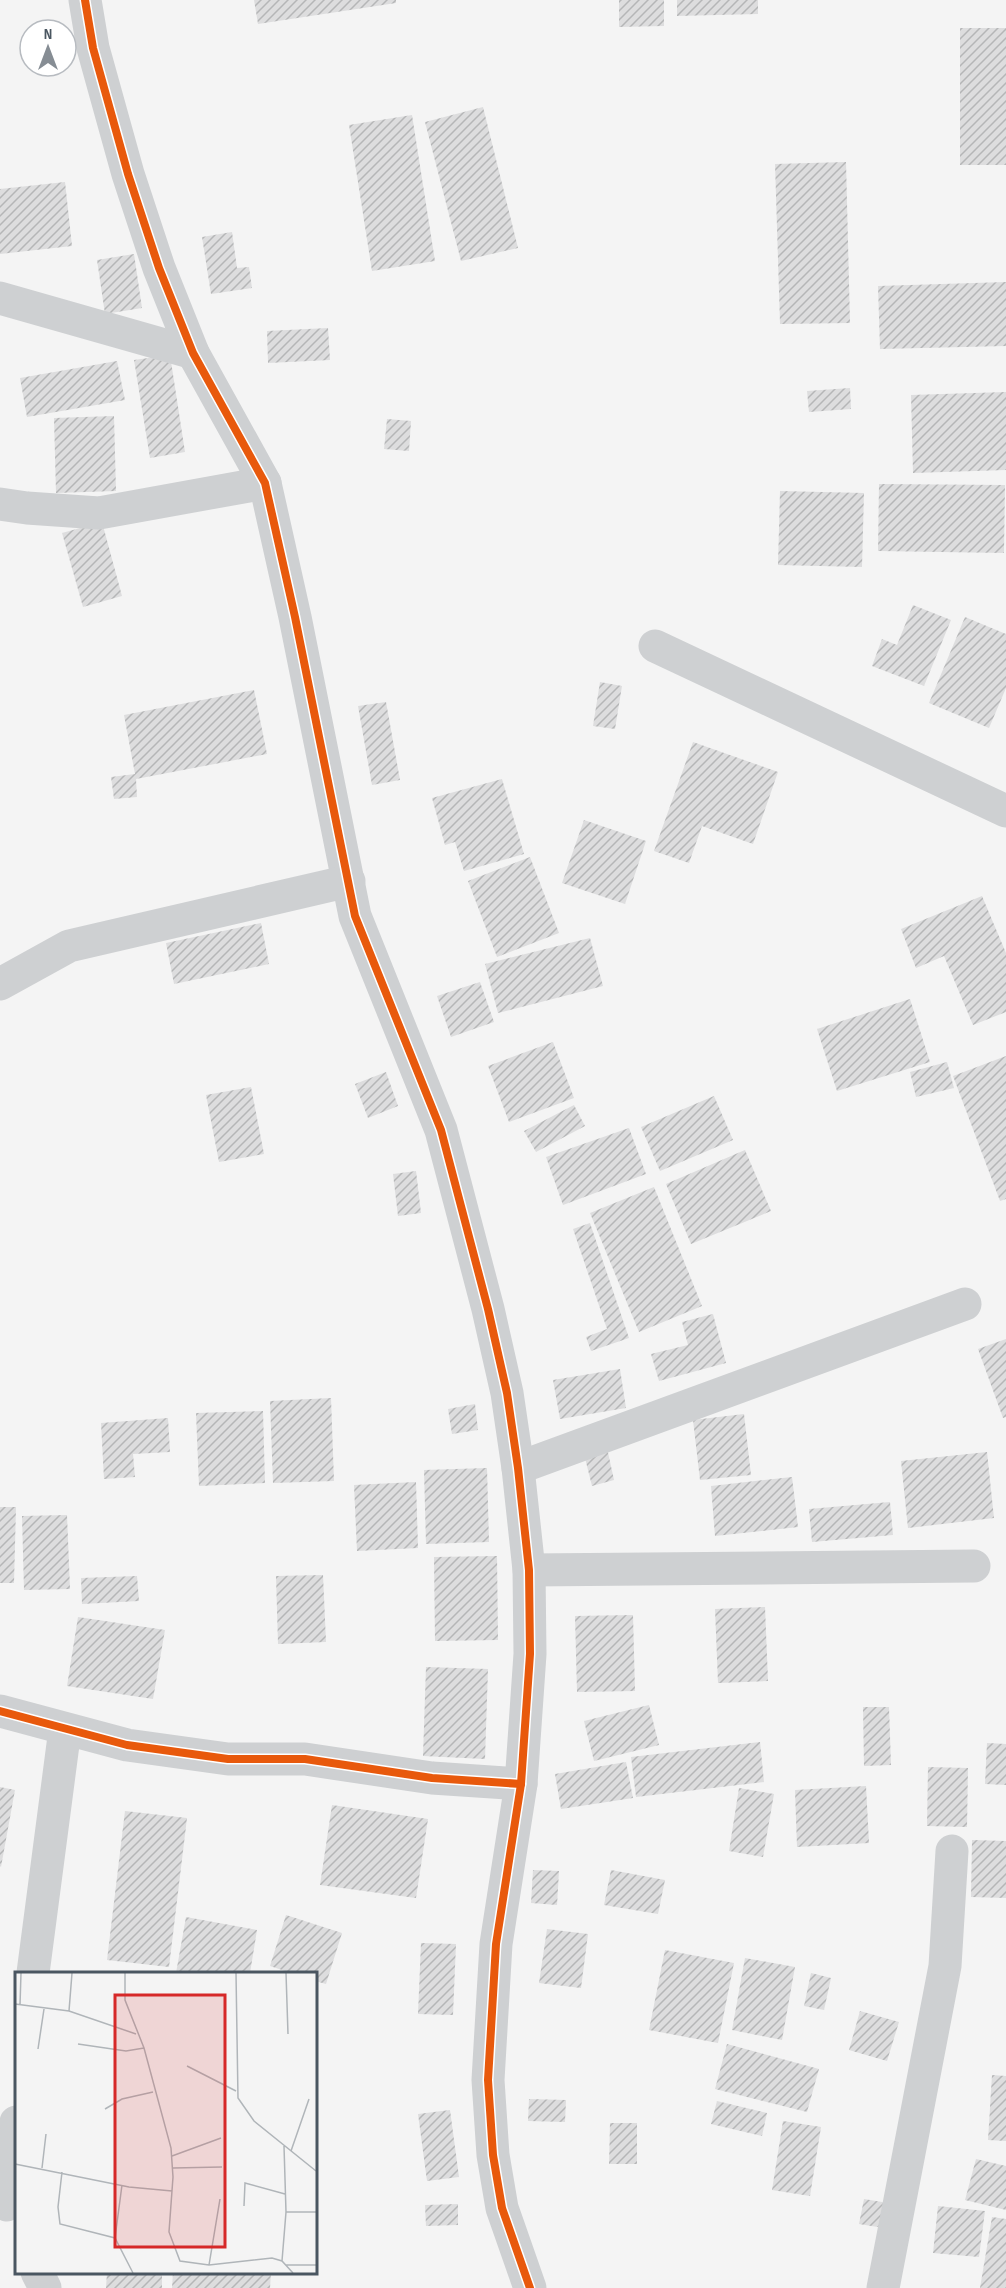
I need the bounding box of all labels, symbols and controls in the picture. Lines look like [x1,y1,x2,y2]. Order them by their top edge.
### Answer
north arrow [18,18,78,78]
text: N [44,25,52,44]
inset map [15,1972,316,2273]

